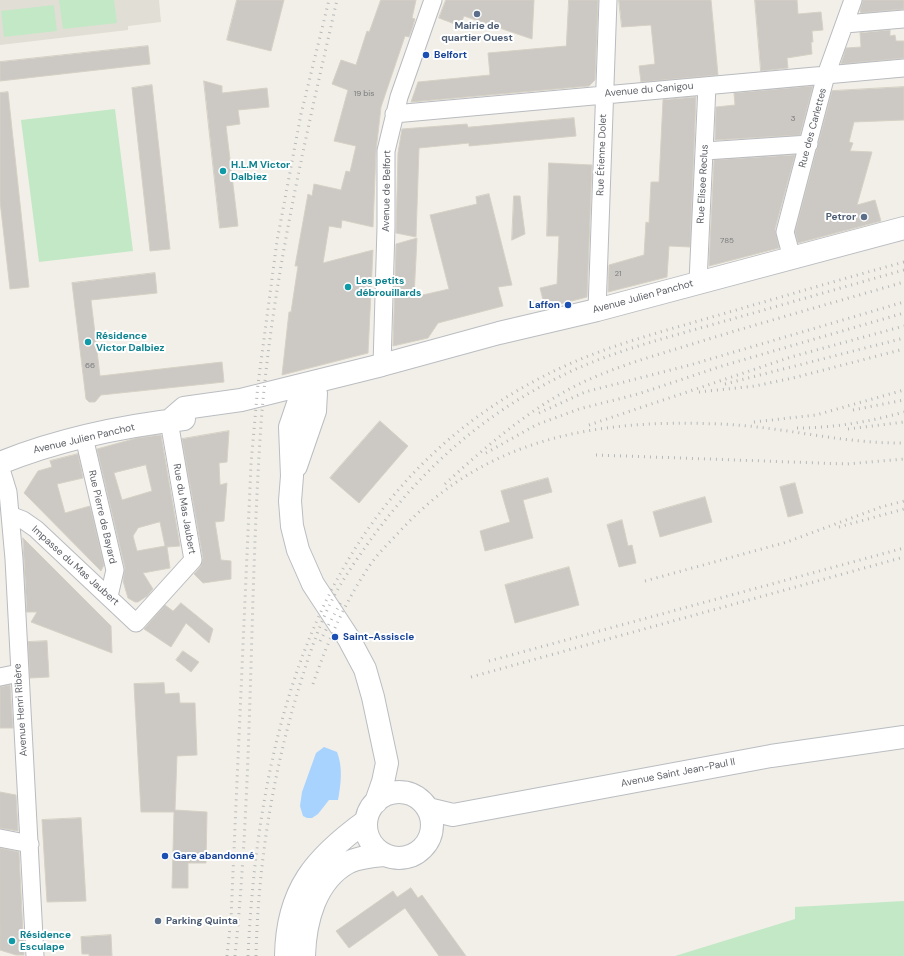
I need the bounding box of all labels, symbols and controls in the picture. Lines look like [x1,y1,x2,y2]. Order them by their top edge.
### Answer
marker: Mairie de quartier Ouest [472,9,482,19]
place label: Mairie de quartier Ouest [441,20,513,44]
place label: Belfort [434,49,467,61]
marker: Belfort [421,50,431,60]
street label: Avenue du Canigou [604,80,694,100]
street label: Rue des Carlettes [797,87,829,169]
house number: 19 bis [354,89,374,99]
street label: Rue Étienne Dolet [595,114,609,196]
house number: 3 [791,114,795,124]
street label: Rue Elisee Reclus [695,144,711,224]
street label: Avenue de Belfort [380,150,394,232]
place label: H.L.M Victor Dalbiez [231,159,290,182]
marker: H.L.M Victor Dalbiez [218,166,228,176]
place label: Petror [826,211,856,223]
marker: Petror [859,212,869,222]
house number: 785 [720,236,734,246]
house number: 21 [614,269,622,279]
place label: Les petits débrouillards [356,275,421,298]
street label: Avenue Julien Panchot [591,278,695,316]
marker: Les petits débrouillards [343,282,353,292]
place label: Laffon [529,299,560,311]
marker: Laffon [563,300,573,310]
place label: Résidence Victor Dalbiez [96,330,164,354]
marker: Résidence Victor Dalbiez [83,337,93,347]
house number: 66 [85,361,95,371]
street label: Avenue Julien Panchot [32,421,136,457]
street label: Rue du Mas Jaubert [170,463,198,555]
street label: Rue Pierre de Bayard [85,469,119,565]
street label: Impasse du Mas Jaubert [29,524,121,608]
place label: Saint-Assiscle [343,631,414,643]
marker: Saint-Assiscle [330,632,340,642]
street label: Avenue Henri Ribère [12,663,30,757]
street label: Avenue Saint Jean-Paul II [620,756,736,790]
place label: Gare abandonné [173,850,254,862]
marker: Gare abandonné [160,851,170,861]
place label: Parking Quinta [166,915,238,927]
marker: Parking Quinta [153,916,163,926]
place label: Résidence Esculape [20,929,71,952]
marker: Résidence Esculape [7,936,17,946]

